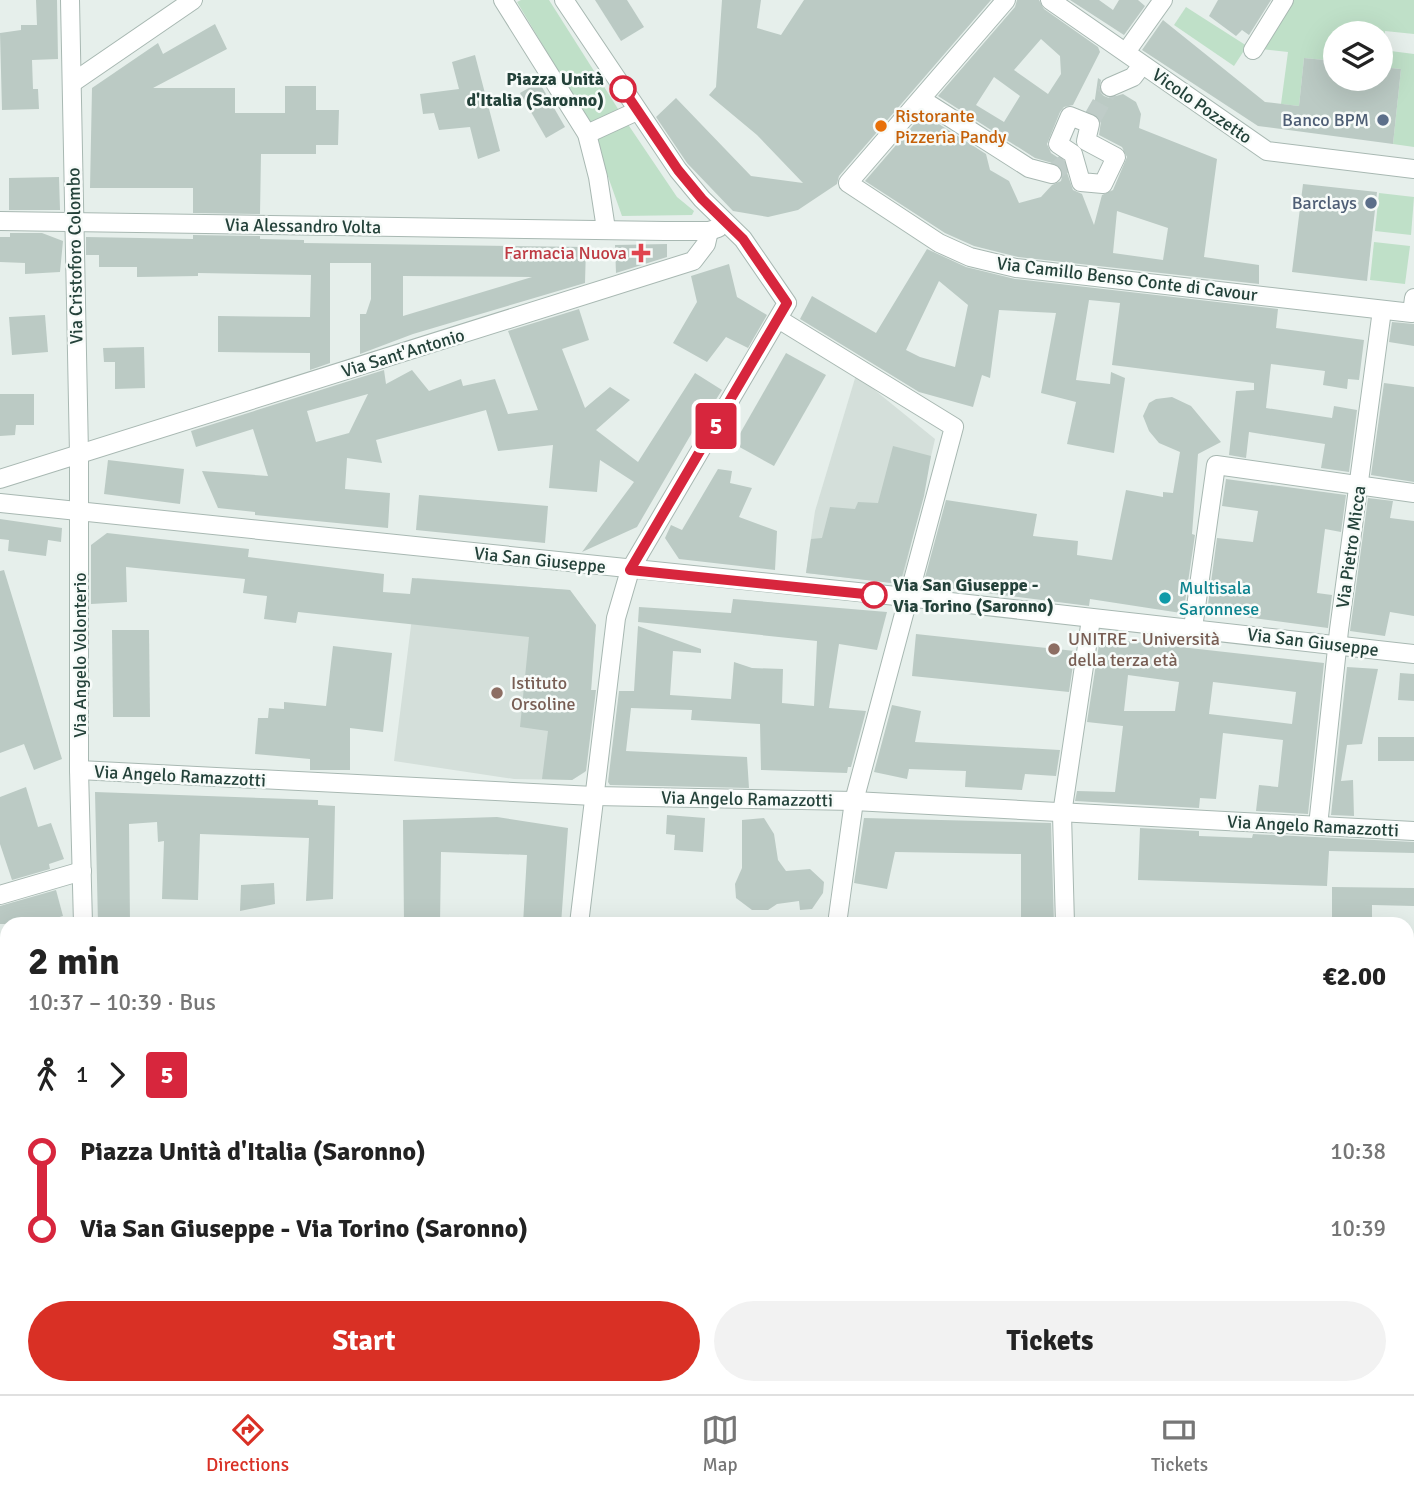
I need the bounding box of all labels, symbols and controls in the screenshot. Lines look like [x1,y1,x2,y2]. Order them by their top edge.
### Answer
map controls [1323,21,1393,91]
button: layers [1323,21,1393,91]
street label: Vicolo Pozzetto [1148,63,1256,149]
place label: Piazza Unità d'Italia (Saronno) [466,68,604,111]
marker: Piazza Unità d'Italia (Saronno) [610,76,636,102]
place label: Ristorante Pizzeria Pandy [895,105,1007,148]
place label: Banco BPM [1282,109,1369,131]
marker: Banco BPM [1375,112,1391,128]
marker: Ristorante Pizzeria Pandy [873,118,889,134]
street label: Via Cristoforo Colombo [62,167,88,345]
place label: Barclays [1292,192,1357,214]
marker: Barclays [1363,195,1379,211]
street label: Via Alessandro Volta [225,214,381,238]
place label: Farmacia Nuova [504,242,627,264]
marker: Farmacia Nuova [633,245,649,261]
street label: Via Camillo Benso Conte di Cavour [995,252,1259,306]
street label: Via Sant'Antonio [339,324,467,382]
line badge: 5 [693,403,739,449]
text: 5 [710,411,722,441]
street label: Via Pietro Micca [1331,484,1371,610]
street label: Via San Giuseppe [473,542,607,578]
street label: Via Angelo Volonterio [69,572,91,738]
place label: Via San Giuseppe - Via Torino (Saronno) [893,574,1054,617]
place label: Multisala Saronnese [1179,577,1259,620]
marker: Via San Giuseppe - Via Torino (Saronno) [861,582,887,608]
marker: Multisala Saronnese [1157,590,1173,606]
street label: Via San Giuseppe [1246,623,1380,661]
place label: UNITRE - Università della terza età [1068,628,1220,671]
marker: UNITRE - Università della terza età [1046,641,1062,657]
place label: Istituto Orsoline [511,672,576,715]
marker: Istituto Orsoline [489,685,505,701]
street label: Via Angelo Ramazzotti [94,761,266,791]
street label: Via Angelo Ramazzotti [661,787,833,811]
street label: Via Angelo Ramazzotti [1227,811,1399,841]
text: 2 min [28,938,120,985]
text: €2.00 [1322,961,1386,993]
text: 10:37 – 10:39 · Bus [28,988,216,1017]
icon: walk [28,1056,66,1094]
icon: forward [98,1056,136,1094]
text: 1 [76,1060,88,1089]
text: 5 [160,1060,173,1090]
text: Piazza Unità d'Italia (Saronno) [80,1136,426,1168]
text: 10:38 [1330,1137,1386,1166]
text: Via San Giuseppe - Via Torino (Saronno) [80,1213,528,1245]
text: 10:39 [1330,1214,1386,1243]
button: Start [28,1301,700,1381]
button: Tickets [714,1301,1386,1381]
tab: Directions [206,1411,289,1477]
tab: Map [701,1411,739,1477]
tab: Tickets [1151,1411,1208,1477]

